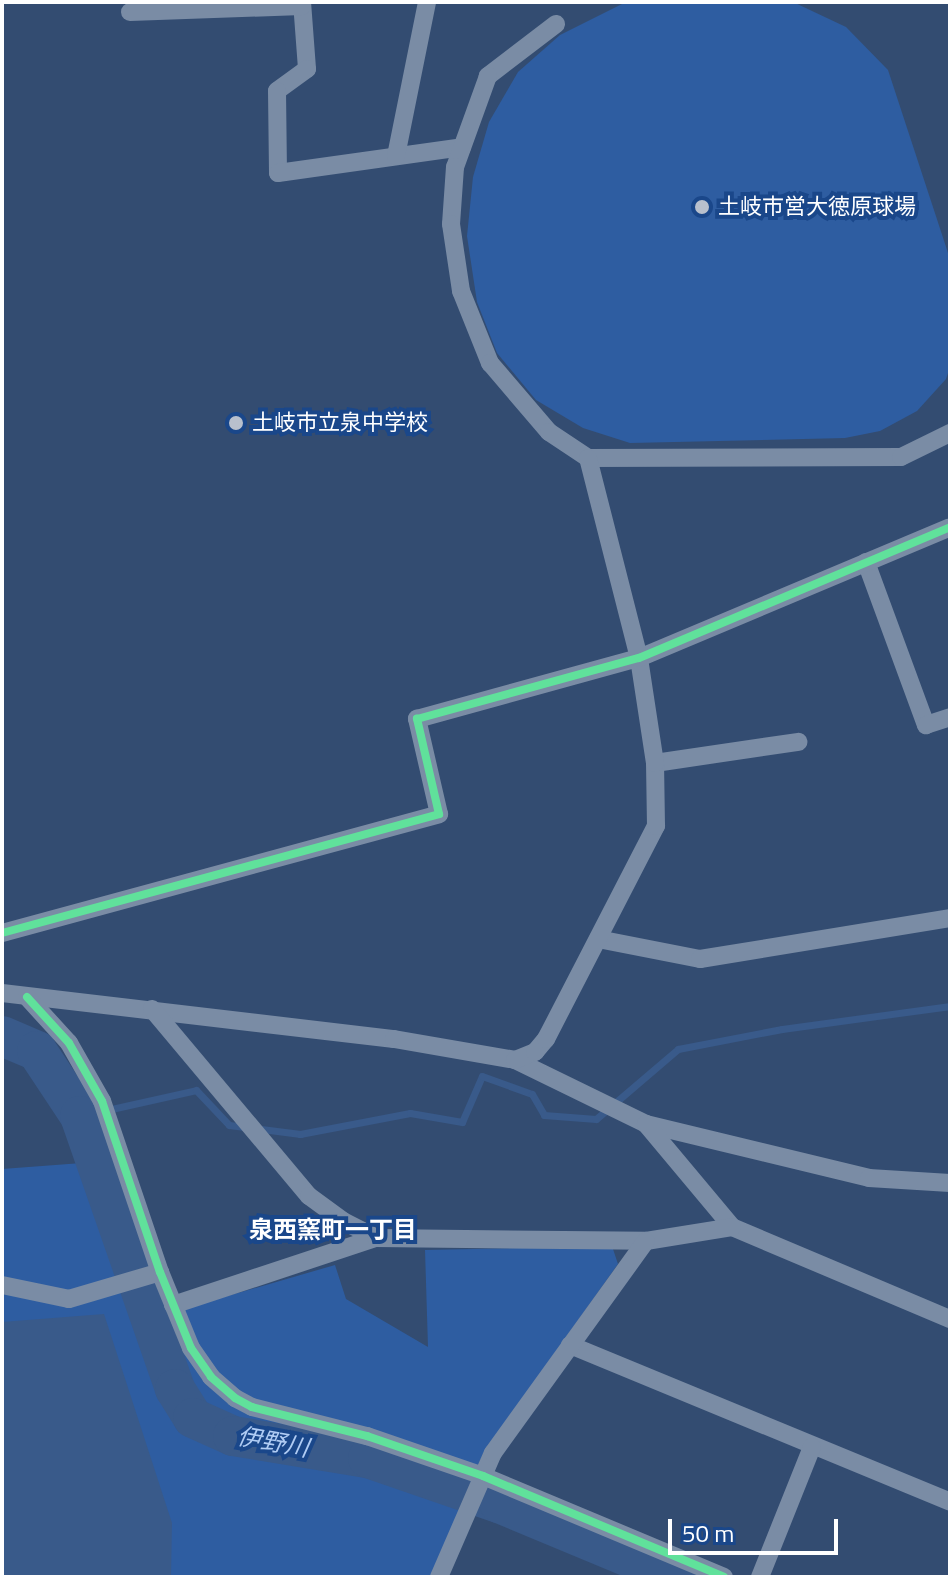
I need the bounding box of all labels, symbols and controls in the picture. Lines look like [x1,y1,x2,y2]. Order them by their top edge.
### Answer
place label: 土岐市営大徳原球場 [718,194,916,220]
marker: 土岐市営大徳原球場 [693,198,711,216]
place label: 土岐市立泉中学校 [252,410,428,436]
marker: 土岐市立泉中学校 [227,414,245,432]
district label: 泉西窯町一丁目 [249,1216,417,1244]
water label: 伊野川 [235,1422,311,1462]
scale bar [672,1503,842,1553]
text: 50 m [682,1515,734,1551]

